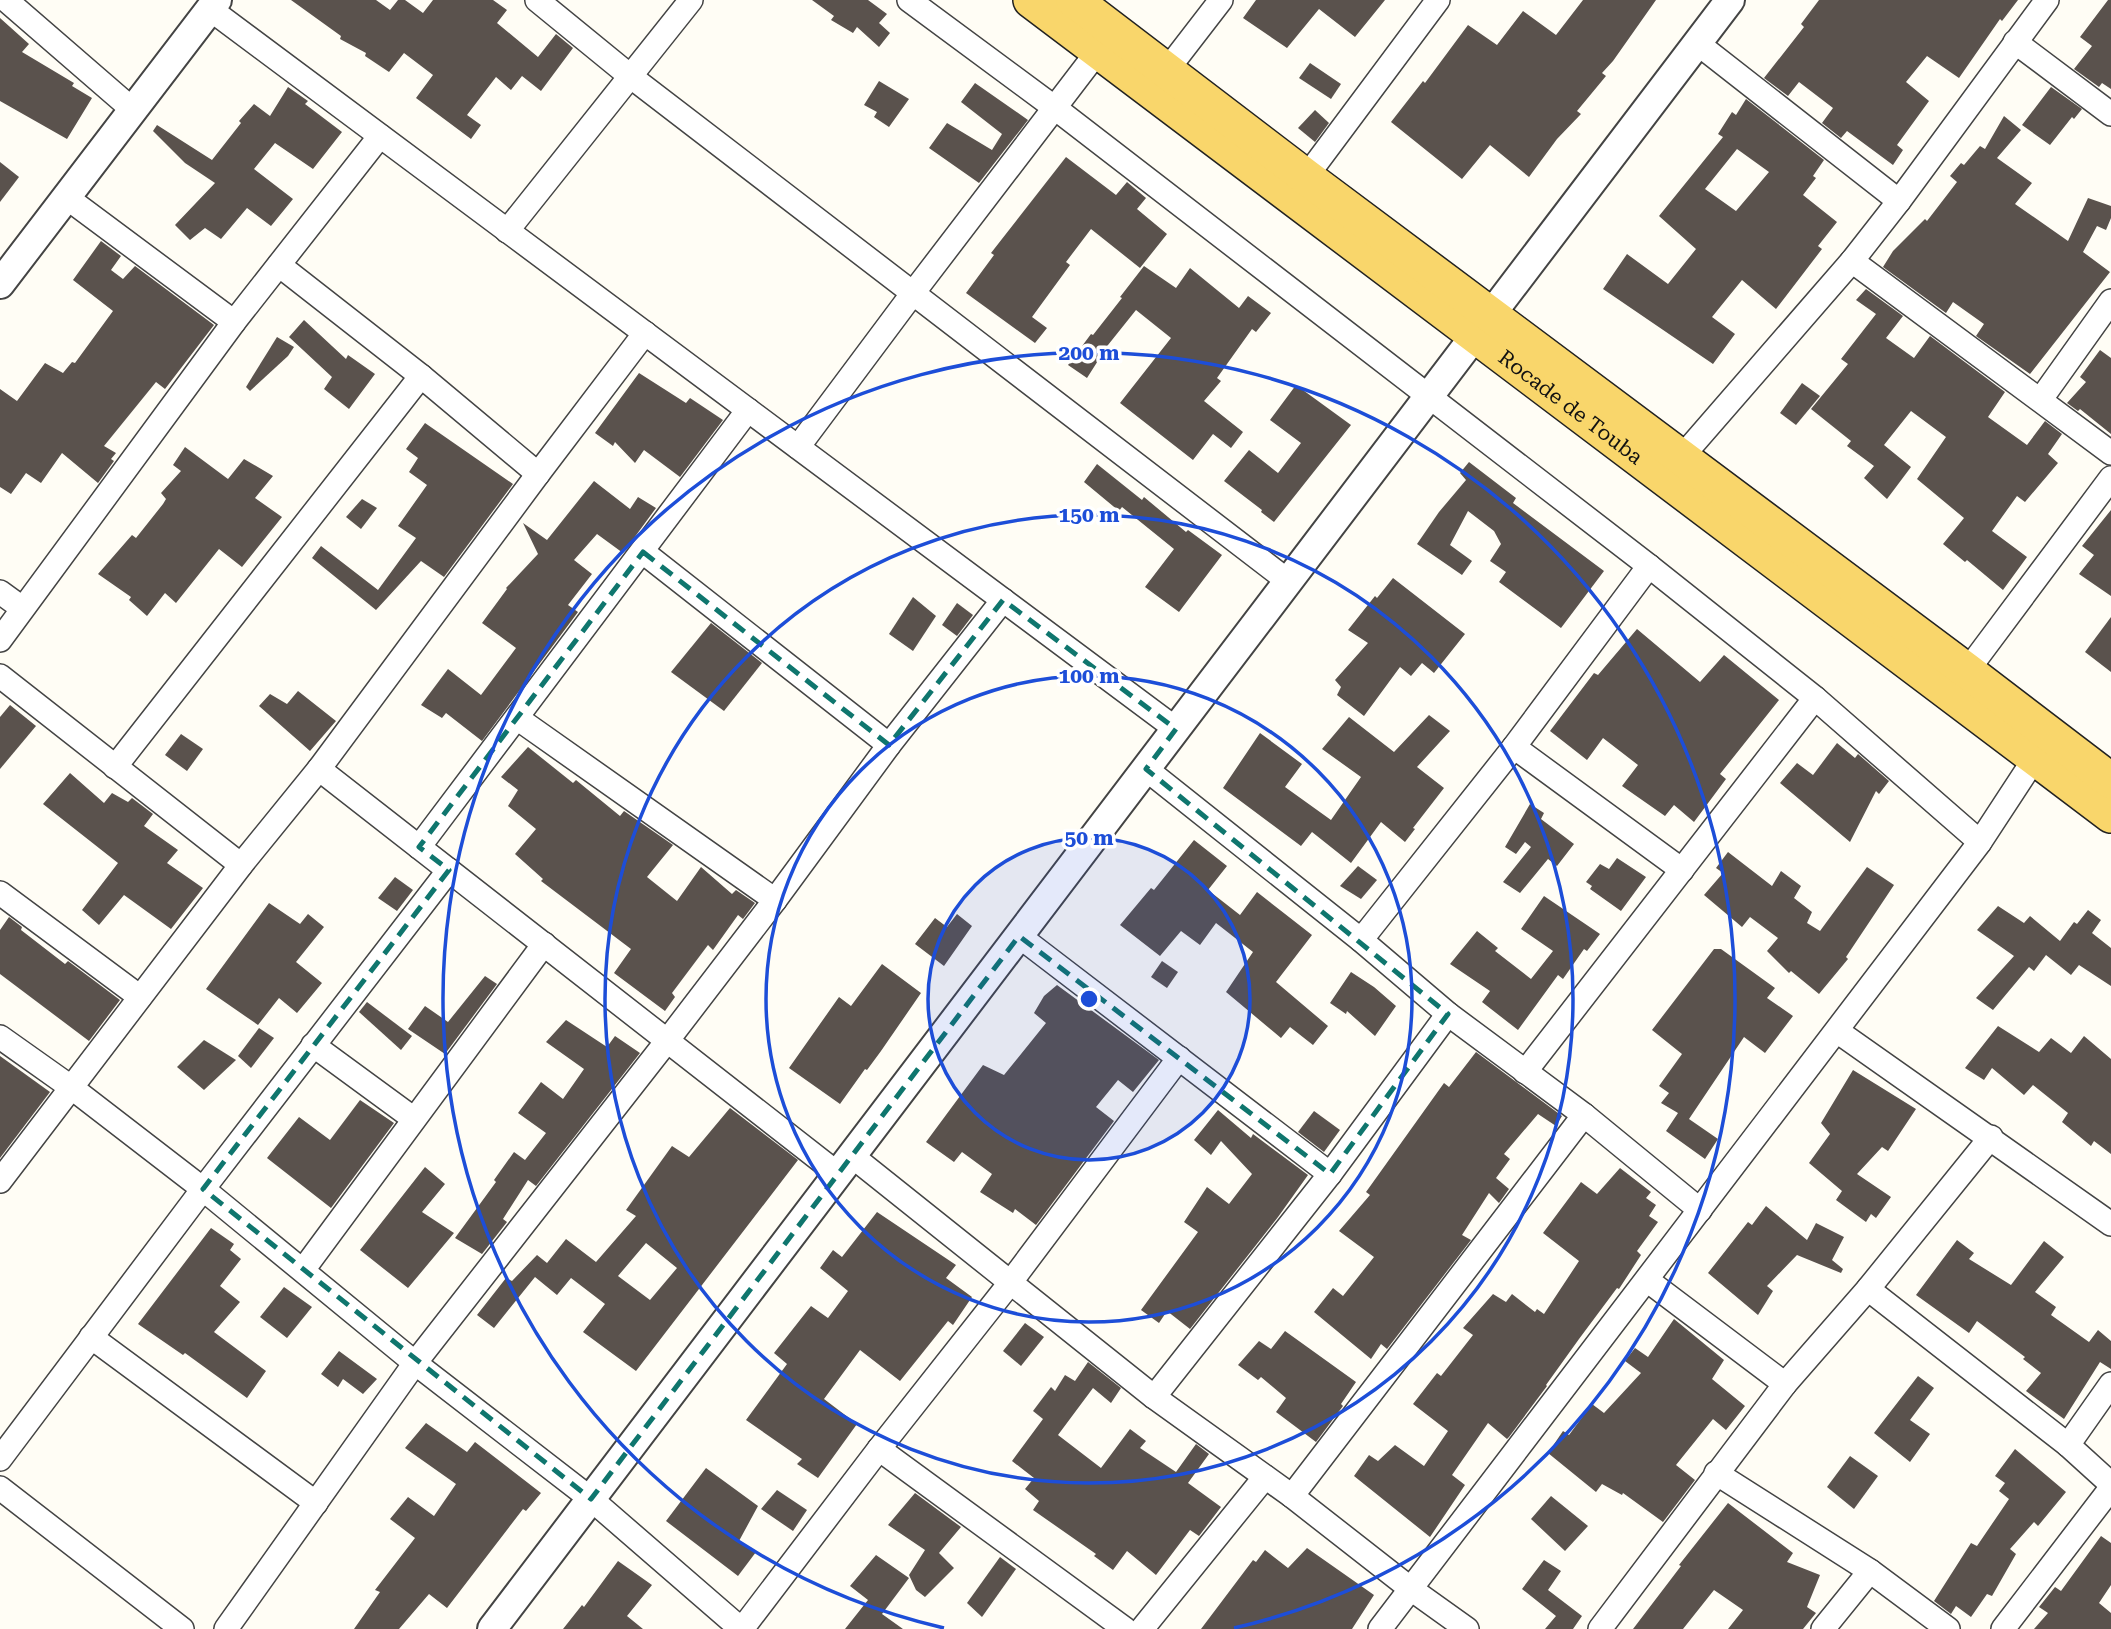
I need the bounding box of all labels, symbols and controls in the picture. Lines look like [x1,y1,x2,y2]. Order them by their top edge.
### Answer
text: 200 m [1059,341,1119,365]
street label: Rocade de Touba [1494,345,1648,470]
text: 150 m [1059,503,1119,527]
text: 100 m [1059,664,1119,688]
text: 50 m [1064,826,1114,850]
centre of rings [1077,987,1101,1011]

